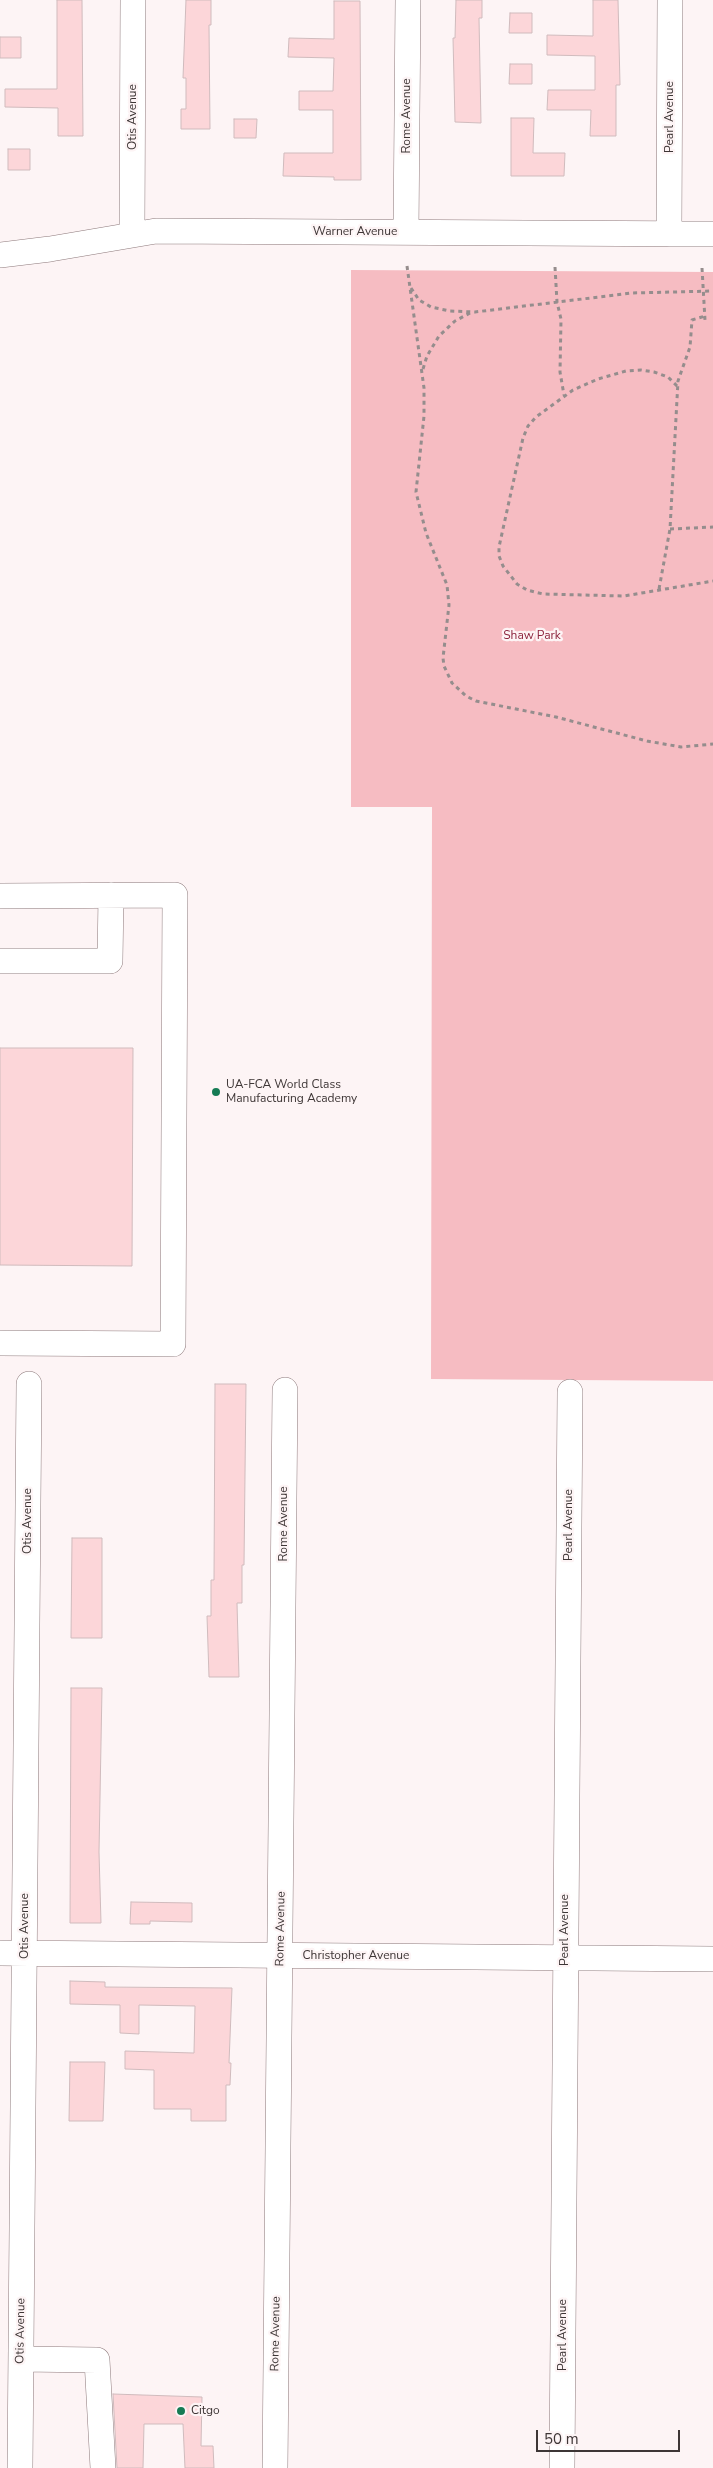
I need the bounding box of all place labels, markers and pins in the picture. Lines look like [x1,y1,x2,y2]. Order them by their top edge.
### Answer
place label: UA-FCA World Class Manufacturing Academy [226,1078,357,1106]
marker: UA-FCA World Class Manufacturing Academy [210,1086,222,1098]
place label: Citgo [191,2404,220,2418]
marker: Citgo [175,2405,187,2417]

